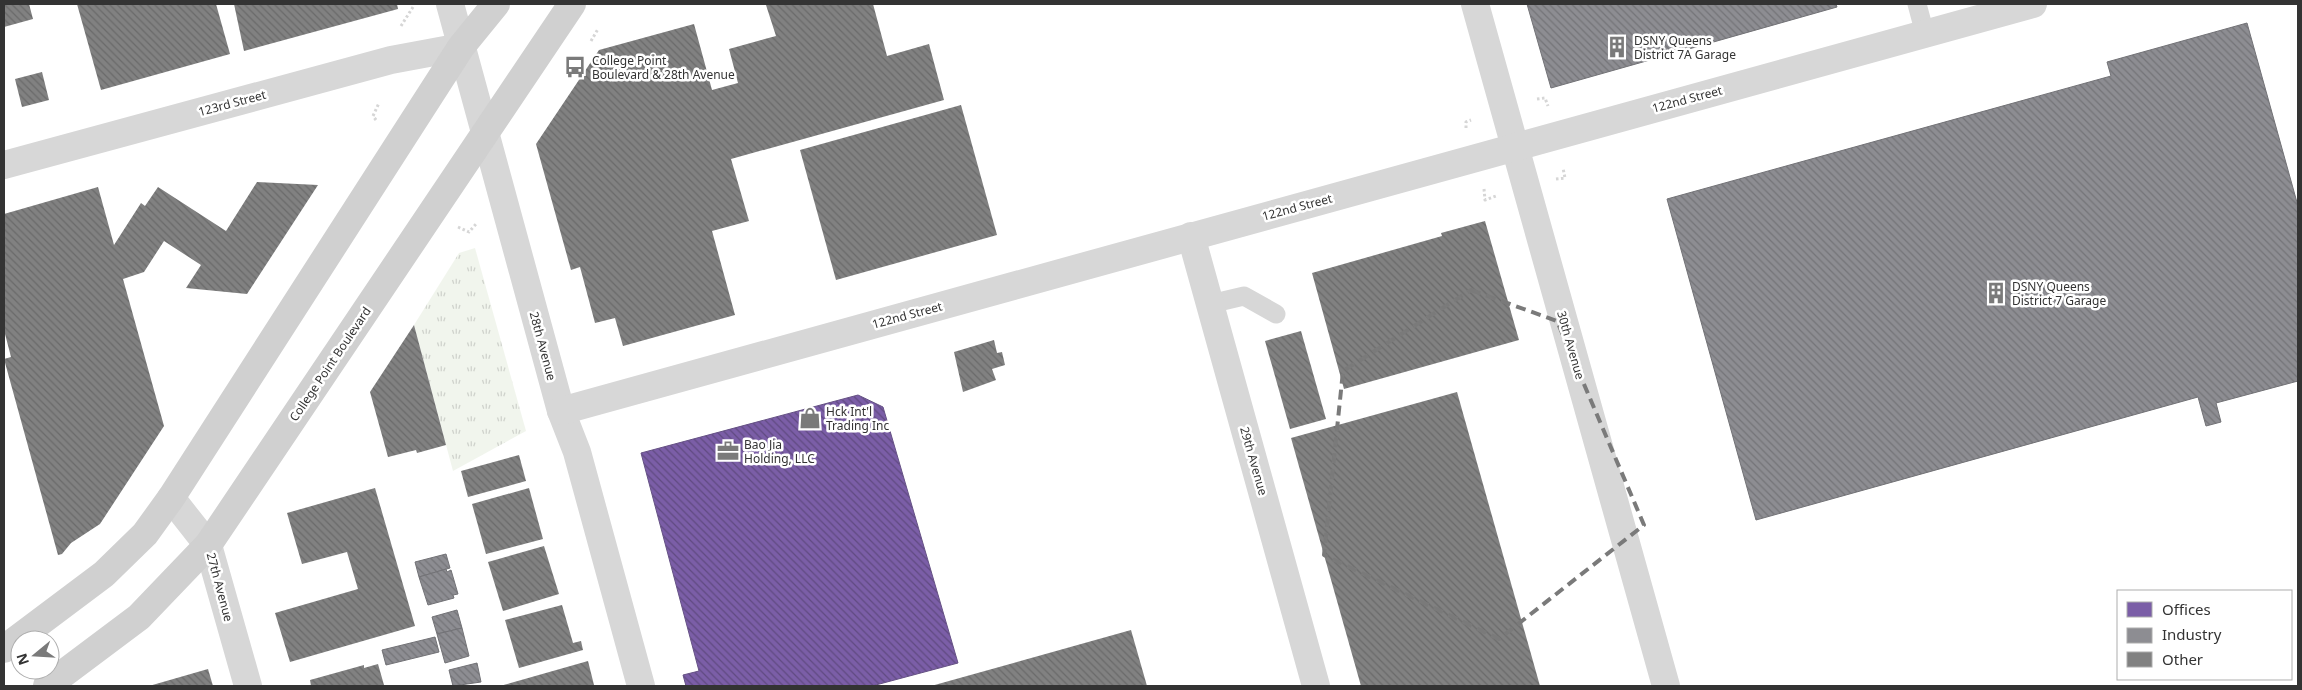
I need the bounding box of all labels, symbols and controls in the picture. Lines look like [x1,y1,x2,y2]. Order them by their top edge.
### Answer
place label: DSNY Queens District 7A Garage [1634,32,1736,63]
building icon: DSNY Queens District 7A Garage [1604,34,1630,60]
place label: College Point Boulevard & 28th Avenue [592,52,735,83]
bus stop icon: College Point Boulevard & 28th Avenue [562,54,588,80]
street label: 122nd Street [1650,81,1725,117]
street label: 123rd Street [196,86,268,120]
street label: 122nd Street [1260,189,1335,225]
place label: DSNY Queens District 7 Garage [2012,278,2106,309]
building icon: DSNY Queens District 7 Garage [1983,280,2009,306]
street label: 122nd Street [870,297,945,333]
street label: College Point Boulevard [285,303,375,425]
street label: 30th Avenue [1553,309,1589,382]
street label: 28th Avenue [526,310,560,383]
place label: Hck Int'l Trading Inc [826,403,889,434]
shop icon: Hck Int'l Trading Inc [797,405,823,431]
street label: 29th Avenue [1236,425,1272,498]
place label: Bao Jia Holding, LLC [744,436,815,467]
office icon: Bao Jia Holding, LLC [715,438,741,464]
street label: 27th Avenue [203,551,237,624]
legend [2117,590,2292,680]
text: Offices [2162,599,2211,619]
text: Industry [2162,624,2222,644]
north arrow [10,630,60,680]
text: Other [2162,649,2203,669]
text: N [11,651,33,668]

